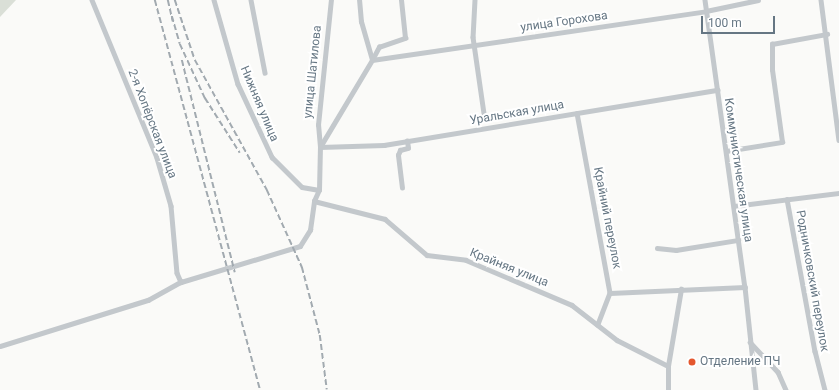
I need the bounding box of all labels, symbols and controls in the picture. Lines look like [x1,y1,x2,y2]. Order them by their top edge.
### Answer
scale bar [703,8,777,34]
street label: улица Горохова [519,9,609,35]
text: 100 m [708,16,742,30]
street label: улица Шатилова [301,25,325,119]
street label: Нижняя улица [237,64,281,144]
street label: 2-я Хопёрская улица [125,67,179,181]
street label: Коммунистическая улица [721,97,755,243]
street label: Уральская улица [469,98,565,128]
street label: Крайний переулок [590,166,624,270]
street label: Родничковский переулок [792,209,832,353]
street label: Крайняя улица [467,246,551,290]
place label: Отделение ПЧ [700,355,780,369]
marker: Отделение ПЧ [687,357,697,367]

